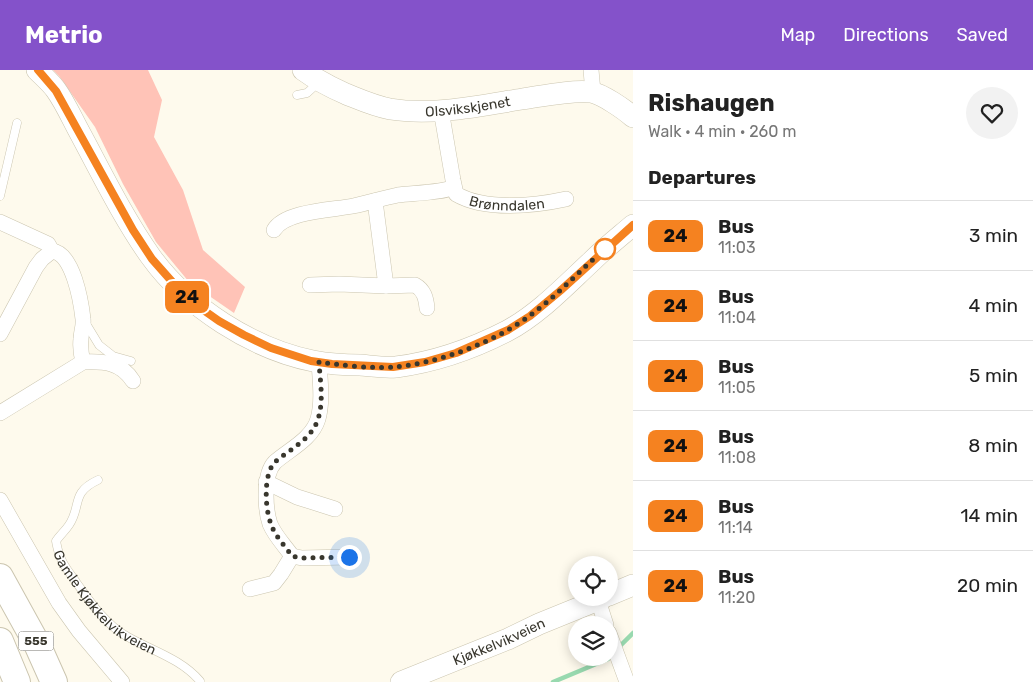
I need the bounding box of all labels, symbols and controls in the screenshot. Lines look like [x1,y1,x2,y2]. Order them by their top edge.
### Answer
text: Metrio [25,21,103,49]
text: Map [780,24,815,46]
text: Directions [843,24,929,46]
text: Saved [957,24,1008,46]
button: heart [966,87,1018,139]
text: Rishaugen [648,89,775,117]
street label: Olsvikskjenet [425,93,512,120]
text: Walk · 4 min · 260 m [648,122,797,141]
text: Departures [648,166,756,189]
street label: Brønndalen [467,192,546,214]
text: Bus [718,215,754,238]
text: 3 min [969,224,1018,247]
text: 24 [664,225,687,247]
unlabelled marker [594,238,616,260]
text: 11:03 [718,238,756,257]
line badge: 24 [164,281,210,313]
text: Bus [718,285,754,308]
text: 24 [175,286,199,308]
text: 4 min [969,294,1018,317]
text: 24 [664,295,687,317]
text: 11:04 [718,308,756,327]
text: Bus [718,355,754,378]
text: 5 min [969,364,1018,387]
text: 24 [664,365,687,387]
text: 11:05 [718,378,755,397]
text: Bus [718,425,754,448]
text: 8 min [968,434,1018,457]
text: 24 [664,435,687,457]
text: 11:08 [718,448,756,467]
text: Bus [718,495,754,518]
text: 14 min [960,504,1018,527]
text: 24 [664,505,687,527]
text: 11:14 [718,518,753,537]
your location [337,545,362,570]
street label: Gamle Kjøkkelvikveien [50,547,159,658]
map controls [568,556,618,666]
button: locate [568,556,618,606]
text: Bus [718,565,754,588]
text: 20 min [957,574,1018,597]
text: 24 [664,575,687,597]
text: 11:20 [718,588,755,607]
street label: Kjøkkelvikveien [450,614,547,669]
button: layers [568,616,618,666]
road number: 555 [18,632,54,650]

